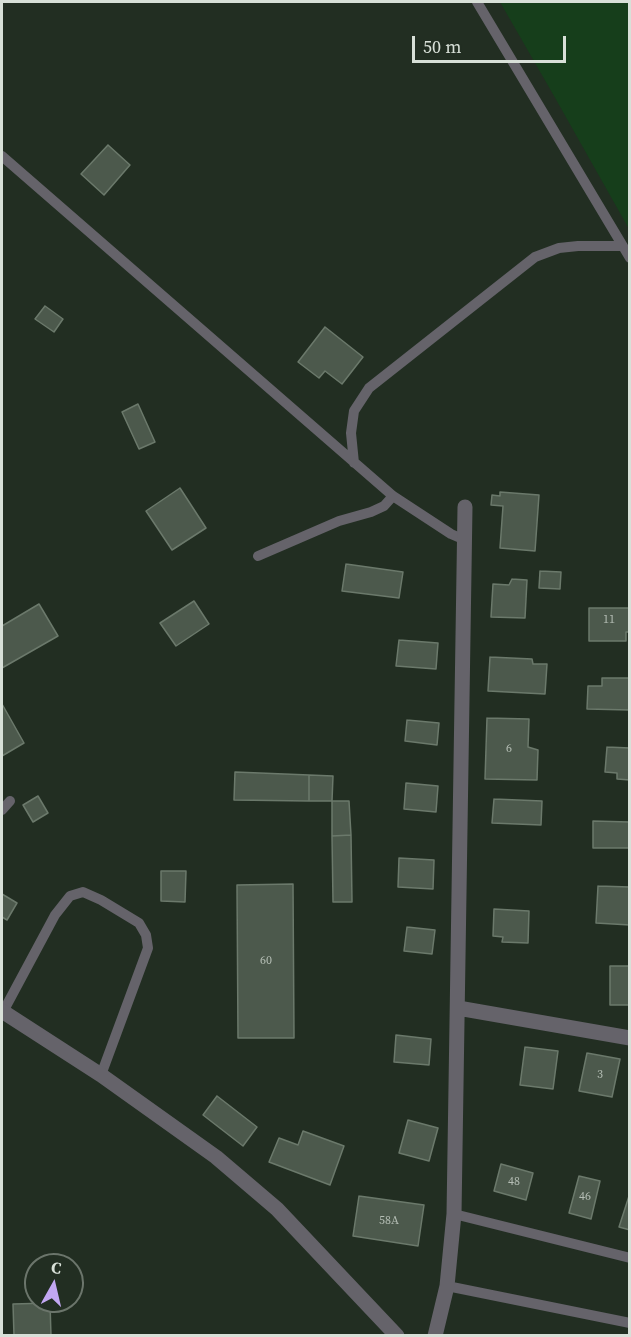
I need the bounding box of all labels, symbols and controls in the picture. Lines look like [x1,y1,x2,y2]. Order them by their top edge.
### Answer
scale bar [415,24,570,62]
text: 50 m [423,34,461,59]
house number: 11 [603,613,615,627]
house number: 6 [506,742,512,756]
house number: 60 [260,954,272,968]
house number: 3 [597,1068,603,1082]
house number: 48 [508,1175,520,1189]
house number: 46 [579,1190,591,1204]
house number: 58А [379,1214,399,1228]
north arrow [24,1253,84,1313]
text: С [50,1256,63,1279]

